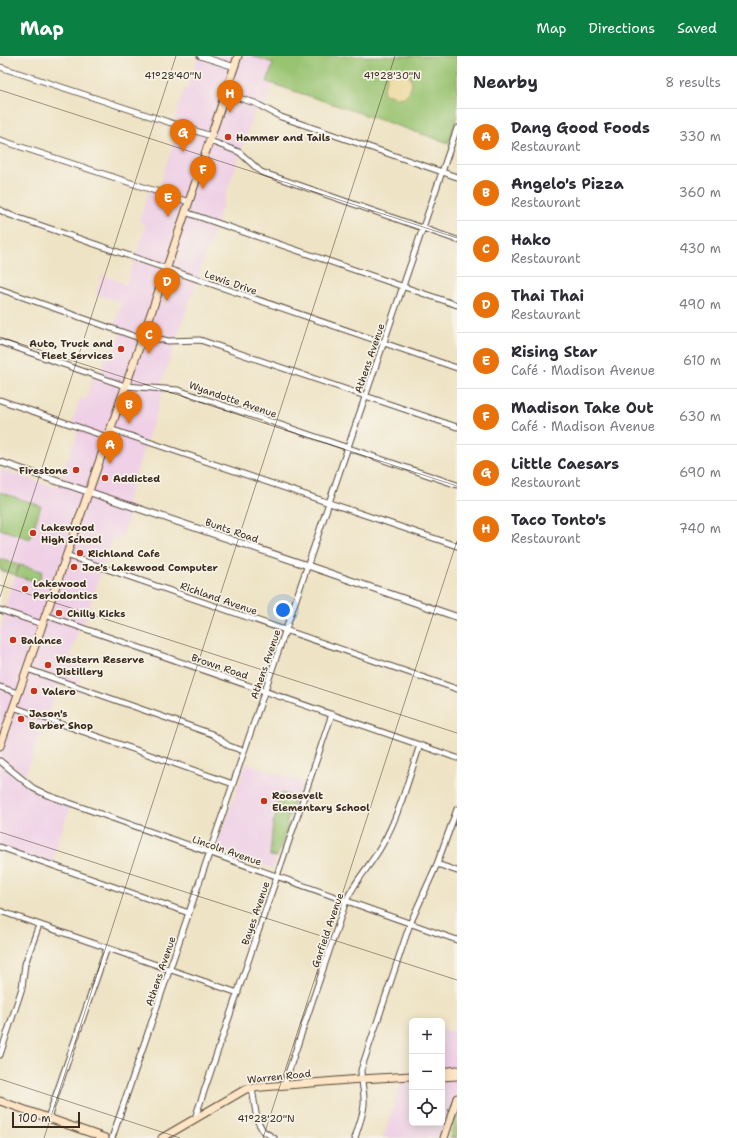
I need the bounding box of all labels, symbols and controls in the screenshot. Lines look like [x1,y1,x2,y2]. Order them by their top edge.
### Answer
text: Map [20,16,64,41]
text: Map [537,19,567,37]
text: Directions [589,19,655,37]
text: Saved [677,19,717,37]
text: 41°28'40"N [144,69,202,82]
text: 41°28'30"N [363,69,421,82]
text: Nearby [473,71,538,93]
text: 8 results [665,74,721,91]
pin: H [217,80,243,113]
text: Dang Good Foods [511,118,650,138]
pin: G [170,119,196,152]
text: A [481,128,491,145]
text: 330 m [679,128,721,145]
place label: Hammer and Tails [236,131,330,144]
marker: Hammer and Tails [223,132,233,142]
text: Restaurant [511,138,581,155]
pin: F [190,156,216,189]
text: Angelo's Pizza [511,174,624,194]
pin: E [155,184,181,217]
text: B [482,184,490,201]
text: 360 m [679,184,721,201]
text: Restaurant [511,194,581,211]
text: Hako [511,230,551,250]
text: C [482,240,490,257]
text: 430 m [679,240,721,257]
text: Restaurant [511,250,581,267]
street label: Lewis Drive [203,267,259,298]
pin: D [154,268,180,301]
text: Thai Thai [511,286,584,306]
text: D [481,296,491,313]
text: 490 m [679,296,721,313]
text: Restaurant [511,306,581,323]
pin: C [136,321,162,354]
street label: Athens Avenue [351,321,388,395]
place label: Auto, Truck and Fleet Services [29,337,113,362]
text: Rising Star [511,342,598,362]
marker: Auto, Truck and Fleet Services [116,344,126,354]
text: E [482,352,490,369]
text: 610 m [683,352,721,369]
text: Café · Madison Avenue [511,362,655,379]
street label: Wyandotte Avenue [187,378,279,421]
pin: B [116,391,142,424]
text: Madison Take Out [511,398,653,418]
text: F [482,408,490,425]
text: 630 m [679,408,721,425]
text: Café · Madison Avenue [511,418,655,435]
pin: A [97,431,123,464]
text: Little Caesars [511,454,619,474]
place label: Firestone [19,464,68,477]
text: G [481,464,491,481]
text: 690 m [679,464,721,481]
marker: Firestone [71,465,81,475]
place label: Addicted [113,472,160,485]
marker: Addicted [100,473,110,483]
text: Restaurant [511,474,581,491]
text: Taco Tonto's [511,510,606,530]
street label: Bunts Road [204,515,261,546]
text: H [481,520,491,537]
text: 740 m [679,520,721,537]
place label: Lakewood High School [41,521,102,546]
marker: Lakewood High School [28,528,38,538]
text: Restaurant [511,530,581,547]
place label: Richland Cafe [88,547,160,560]
marker: Richland Cafe [75,548,85,558]
place label: Joe's Lakewood Computer [82,561,218,574]
marker: Joe's Lakewood Computer [69,562,79,572]
place label: Lakewood Periodontics [33,577,98,602]
street label: Richland Avenue [178,579,259,618]
marker: Lakewood Periodontics [20,584,30,594]
your location [273,600,293,620]
place label: Chilly Kicks [67,607,126,620]
marker: Chilly Kicks [54,608,64,618]
street label: Athens Avenue [247,627,284,701]
place label: Balance [21,634,62,647]
marker: Balance [8,635,18,645]
street label: Brown Road [190,651,251,682]
place label: Western Reserve Distillery [56,653,144,678]
marker: Western Reserve Distillery [43,660,53,670]
place label: Valero [42,685,76,698]
marker: Valero [29,686,39,696]
place label: Jason's Barber Shop [29,707,93,732]
marker: Jason's Barber Shop [16,714,26,724]
place label: Roosevelt Elementary School [272,789,370,814]
marker: Roosevelt Elementary School [259,796,269,806]
street label: Lincoln Avenue [190,833,264,869]
street label: Bayes Avenue [238,879,273,947]
street label: Garfield Avenue [309,891,346,969]
street label: Athens Avenue [142,934,179,1008]
map controls [409,1018,445,1126]
button: + [409,1018,445,1054]
button: − [409,1054,445,1090]
street label: Warren Road [247,1067,312,1086]
button: locate [409,1090,445,1126]
scale bar [12,1110,80,1129]
text: 100 m [18,1111,51,1126]
text: 41°28'20"N [237,1112,295,1125]

